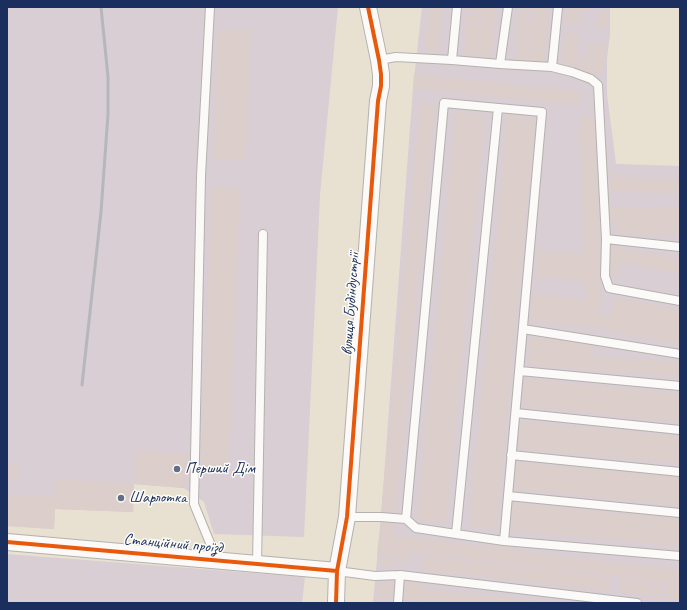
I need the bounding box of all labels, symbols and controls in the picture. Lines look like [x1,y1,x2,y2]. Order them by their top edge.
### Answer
street label: вулиця Будіндустрії [338,252,364,356]
place label: Перший Дім [185,459,255,479]
marker: Перший Дім [172,464,182,474]
place label: Шарлотка [129,488,186,508]
marker: Шарлотка [116,493,126,503]
street label: Станційний проїзд [123,530,223,558]

